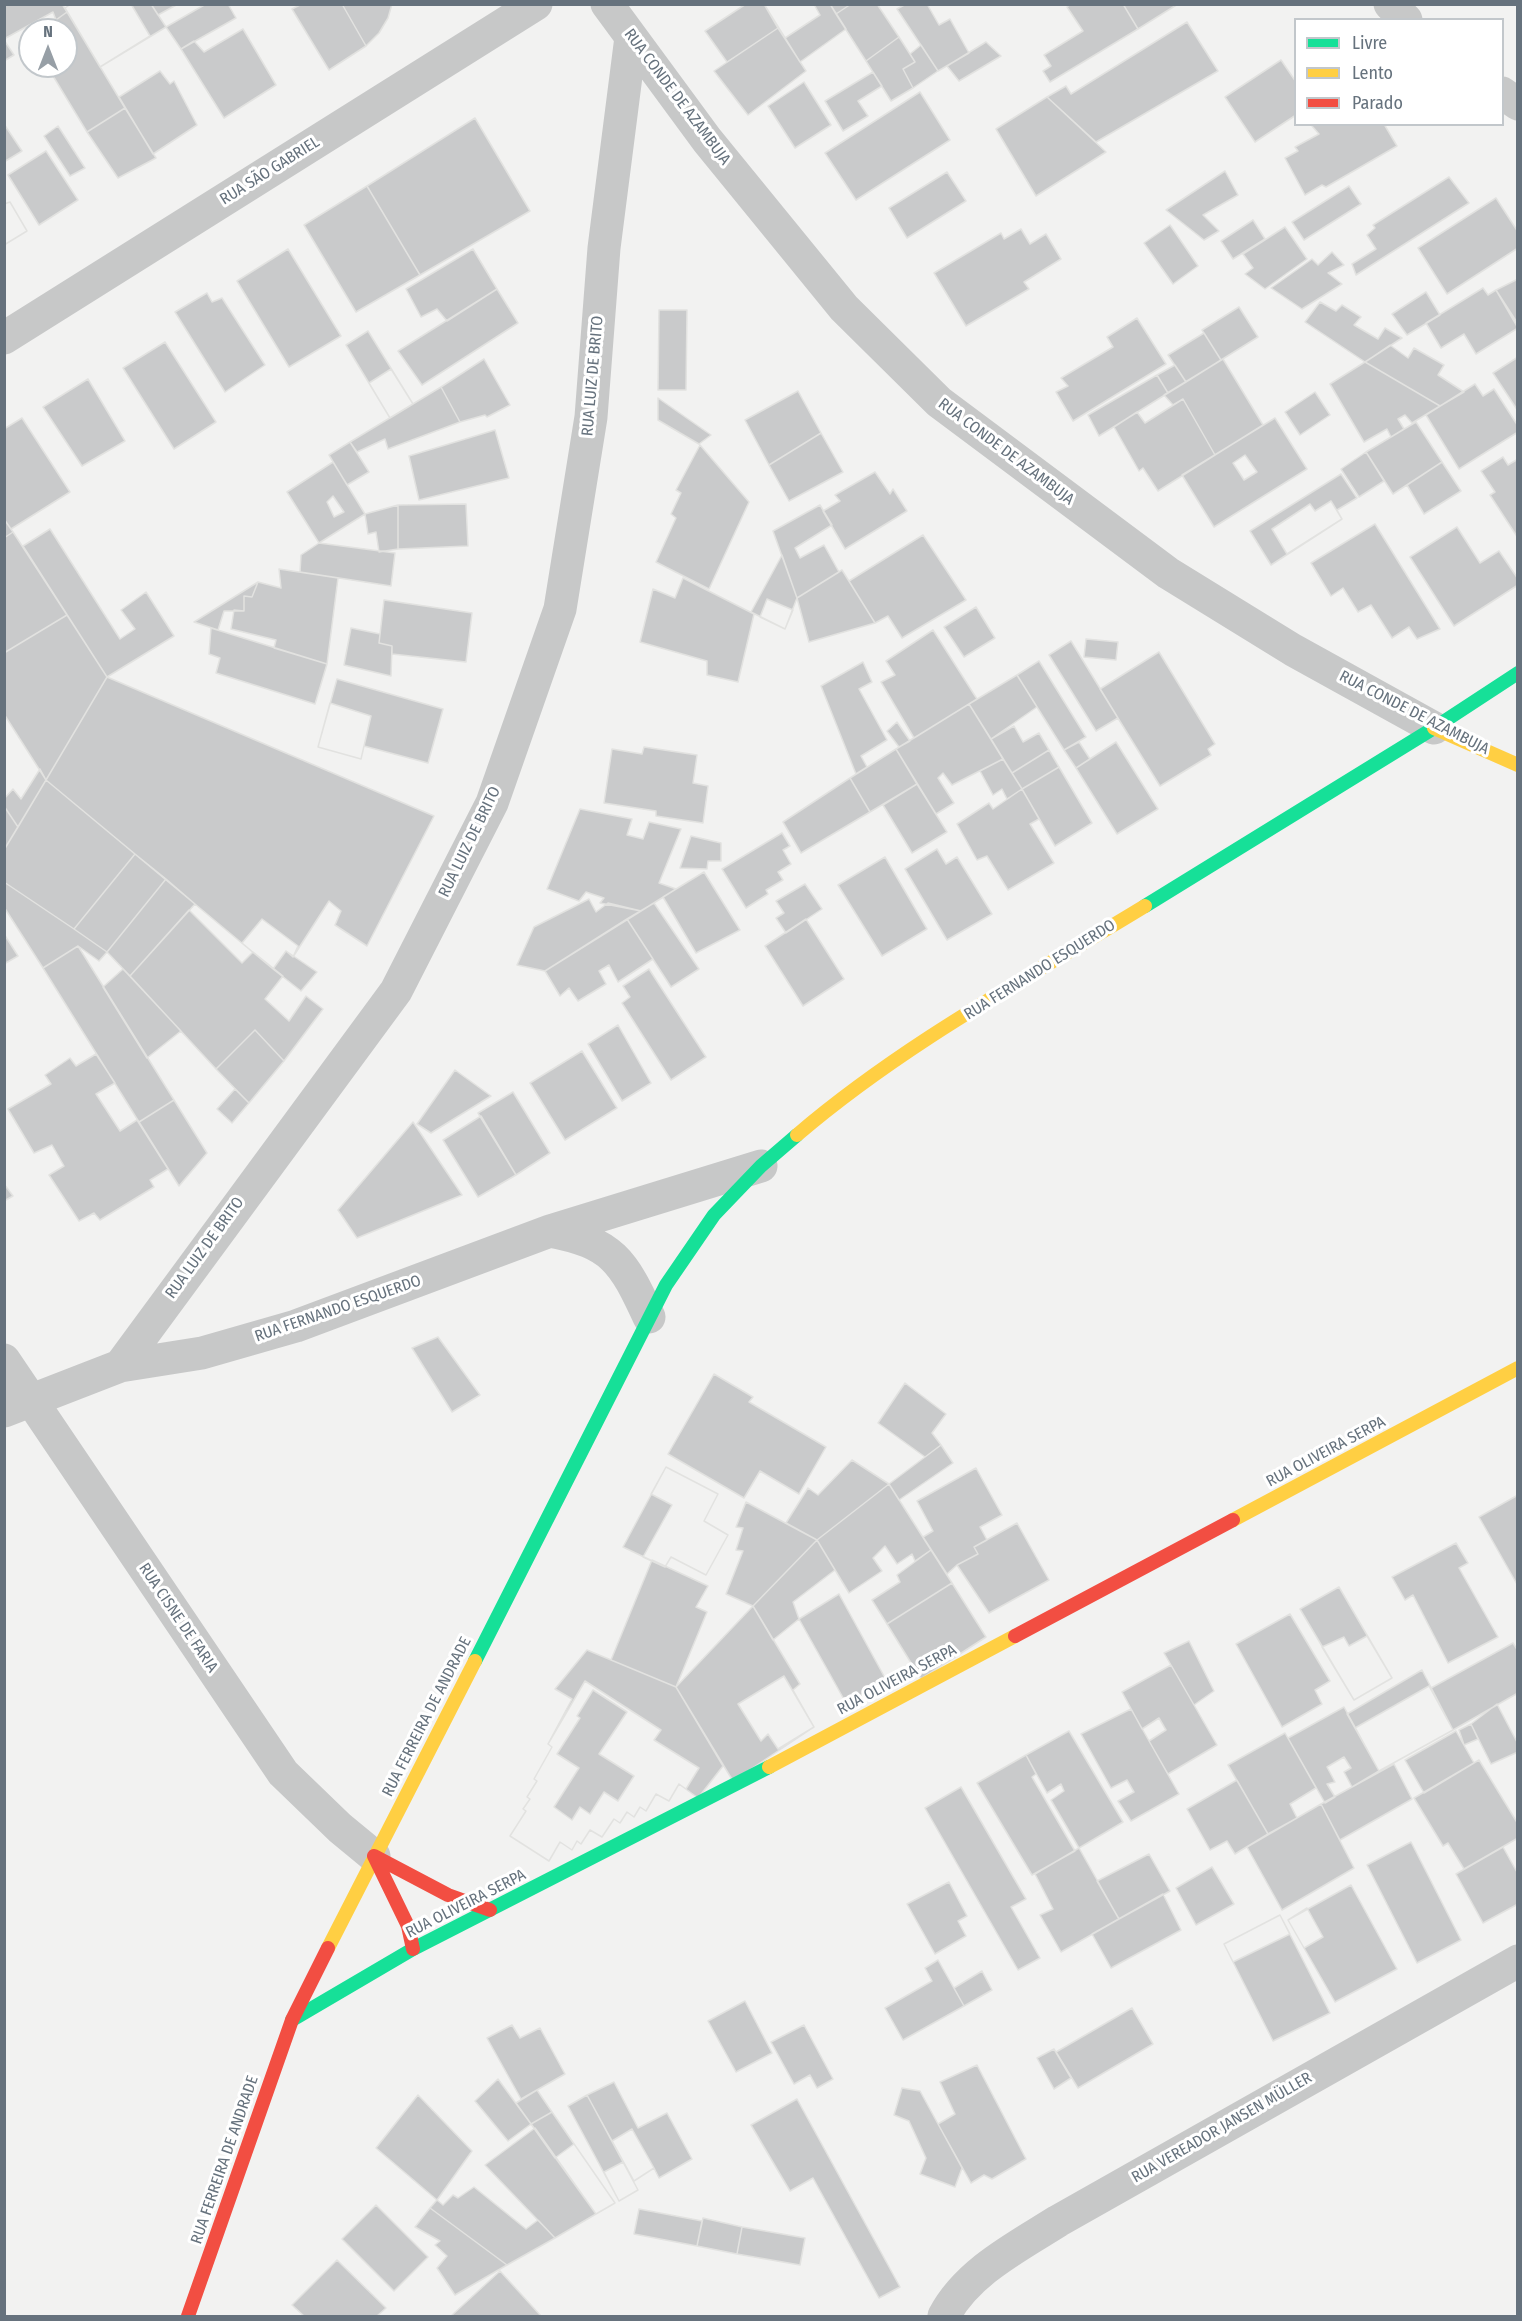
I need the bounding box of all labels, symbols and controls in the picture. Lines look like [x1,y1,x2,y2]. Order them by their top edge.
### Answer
north arrow [18,18,78,78]
legend [1294,18,1504,126]
text: N [43,22,53,41]
street label: RUA CONDE DE AZAMBUJA [620,25,734,169]
text: Livre [1352,32,1387,54]
text: Lento [1352,62,1393,84]
text: Parado [1352,92,1403,114]
street label: RUA SÃO GABRIEL [217,133,323,209]
street label: RUA LUIZ DE BRITO [578,315,608,437]
street label: RUA CONDE DE AZAMBUJA [934,395,1078,509]
street label: RUA CONDE DE AZAMBUJA [1336,667,1492,759]
street label: RUA LUIZ DE BRITO [435,784,505,900]
street label: RUA FERNANDO ESQUERDO [961,916,1119,1024]
street label: RUA LUIZ DE BRITO [162,1193,248,1303]
street label: RUA FERNANDO ESQUERDO [252,1272,424,1346]
street label: RUA OLIVEIRA SERPA [1263,1413,1389,1491]
street label: RUA CISNE DE FARIA [134,1560,222,1676]
street label: RUA FERREIRA DE ANDRADE [378,1634,476,1800]
street label: RUA OLIVEIRA SERPA [834,1641,960,1719]
street label: RUA OLIVEIRA SERPA [403,1865,529,1943]
street label: RUA VEREADOR JANSEN MÜLLER [1129,2069,1315,2187]
street label: RUA FERREIRA DE ANDRADE [187,2073,263,2247]

